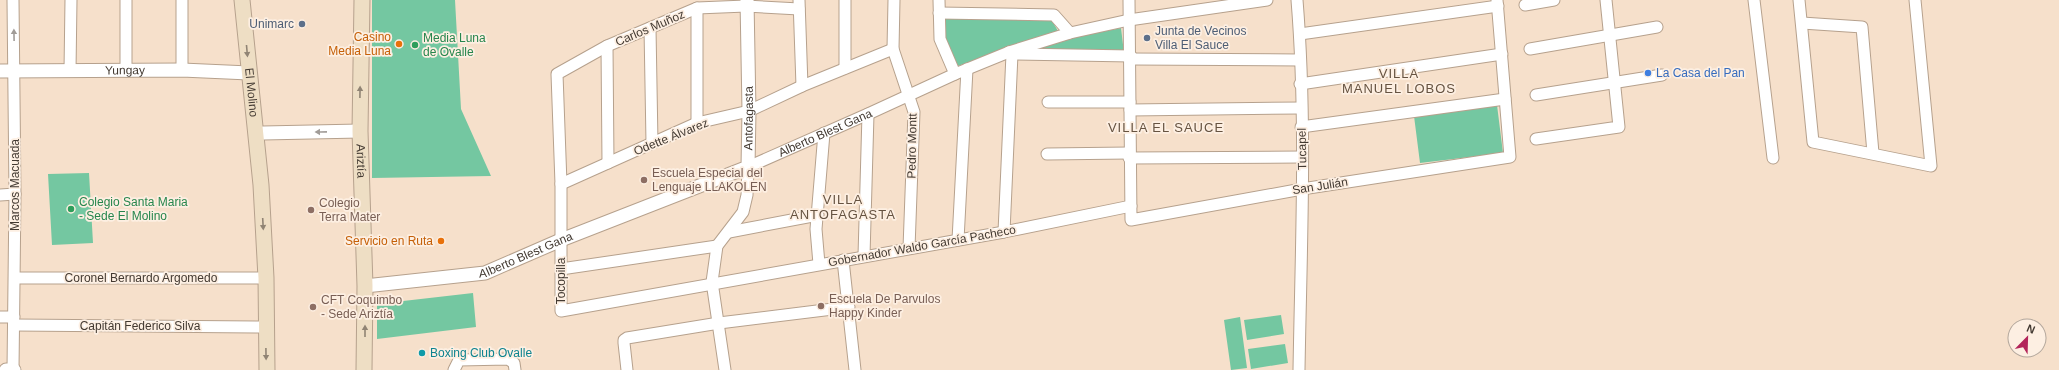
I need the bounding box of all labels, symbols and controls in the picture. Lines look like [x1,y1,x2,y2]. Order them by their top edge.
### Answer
street label: Carlos Muñoz [613,7,687,49]
place label: Unimarc [249,17,294,31]
marker: Unimarc [297,19,307,29]
place label: Junta de Vecinos Villa El Sauce [1155,24,1246,52]
one-way arrow [11,28,17,41]
place label: Casino Media Luna [328,30,391,58]
place label: Media Luna de Ovalle [423,31,486,59]
marker: Junta de Vecinos Villa El Sauce [1142,33,1152,43]
marker: Casino Media Luna [394,39,404,49]
marker: Media Luna de Ovalle [410,40,420,50]
one-way arrow [244,45,250,57]
street label: Yungay [105,63,145,77]
district label: VILLA MANUEL LOBOS [1342,66,1456,96]
place label: La Casa del Pan [1656,66,1745,80]
street label: El Molino [242,67,261,118]
marker: La Casa del Pan [1643,68,1653,78]
one-way arrow [357,86,364,98]
street label: Antofagasta [741,86,756,151]
street label: Alberto Blest Gana [776,106,875,160]
street label: Pedro Montt [904,113,920,179]
street label: Odette Álvarez [631,115,710,158]
district label: VILLA EL SAUCE [1108,120,1224,135]
street label: Tucapel [1295,128,1309,170]
one-way arrow [314,129,327,135]
street label: Marcos Macuada [8,139,22,231]
street label: Ariztía [353,144,369,179]
place label: Escuela Especial del Lenguaje LLAKOLEN [652,166,767,194]
marker: Escuela Especial del Lenguaje LLAKOLEN [639,175,649,185]
street label: San Julián [1291,175,1349,197]
district label: VILLA ANTOFAGASTA [790,192,896,222]
place label: Colegio Santa Maria - Sede El Molino [79,195,188,223]
place label: Colegio Terra Mater [319,196,380,224]
marker: Colegio Santa Maria - Sede El Molino [66,204,76,214]
marker: Colegio Terra Mater [306,205,316,215]
one-way arrow [259,218,266,230]
street label: Gobernador Waldo García Pacheco [827,223,1017,269]
street label: Alberto Blest Gana [478,229,575,281]
place label: Servicio en Ruta [345,234,433,248]
marker: Servicio en Ruta [436,236,446,246]
street label: Tocopilla [554,257,568,304]
street label: Coronel Bernardo Argomedo [65,271,218,285]
place label: Escuela De Parvulos Happy Kinder [829,292,940,320]
place label: CFT Coquimbo - Sede Ariztía [321,293,402,321]
marker: Escuela De Parvulos Happy Kinder [816,301,826,311]
marker: CFT Coquimbo - Sede Ariztía [308,302,318,312]
north arrow [2007,318,2047,358]
street label: Capitán Federico Silva [80,319,201,333]
text: N [2025,322,2037,336]
one-way arrow [362,324,368,337]
place label: Boxing Club Ovalle [430,346,532,360]
one-way arrow [263,348,269,361]
marker: Boxing Club Ovalle [417,348,427,358]

